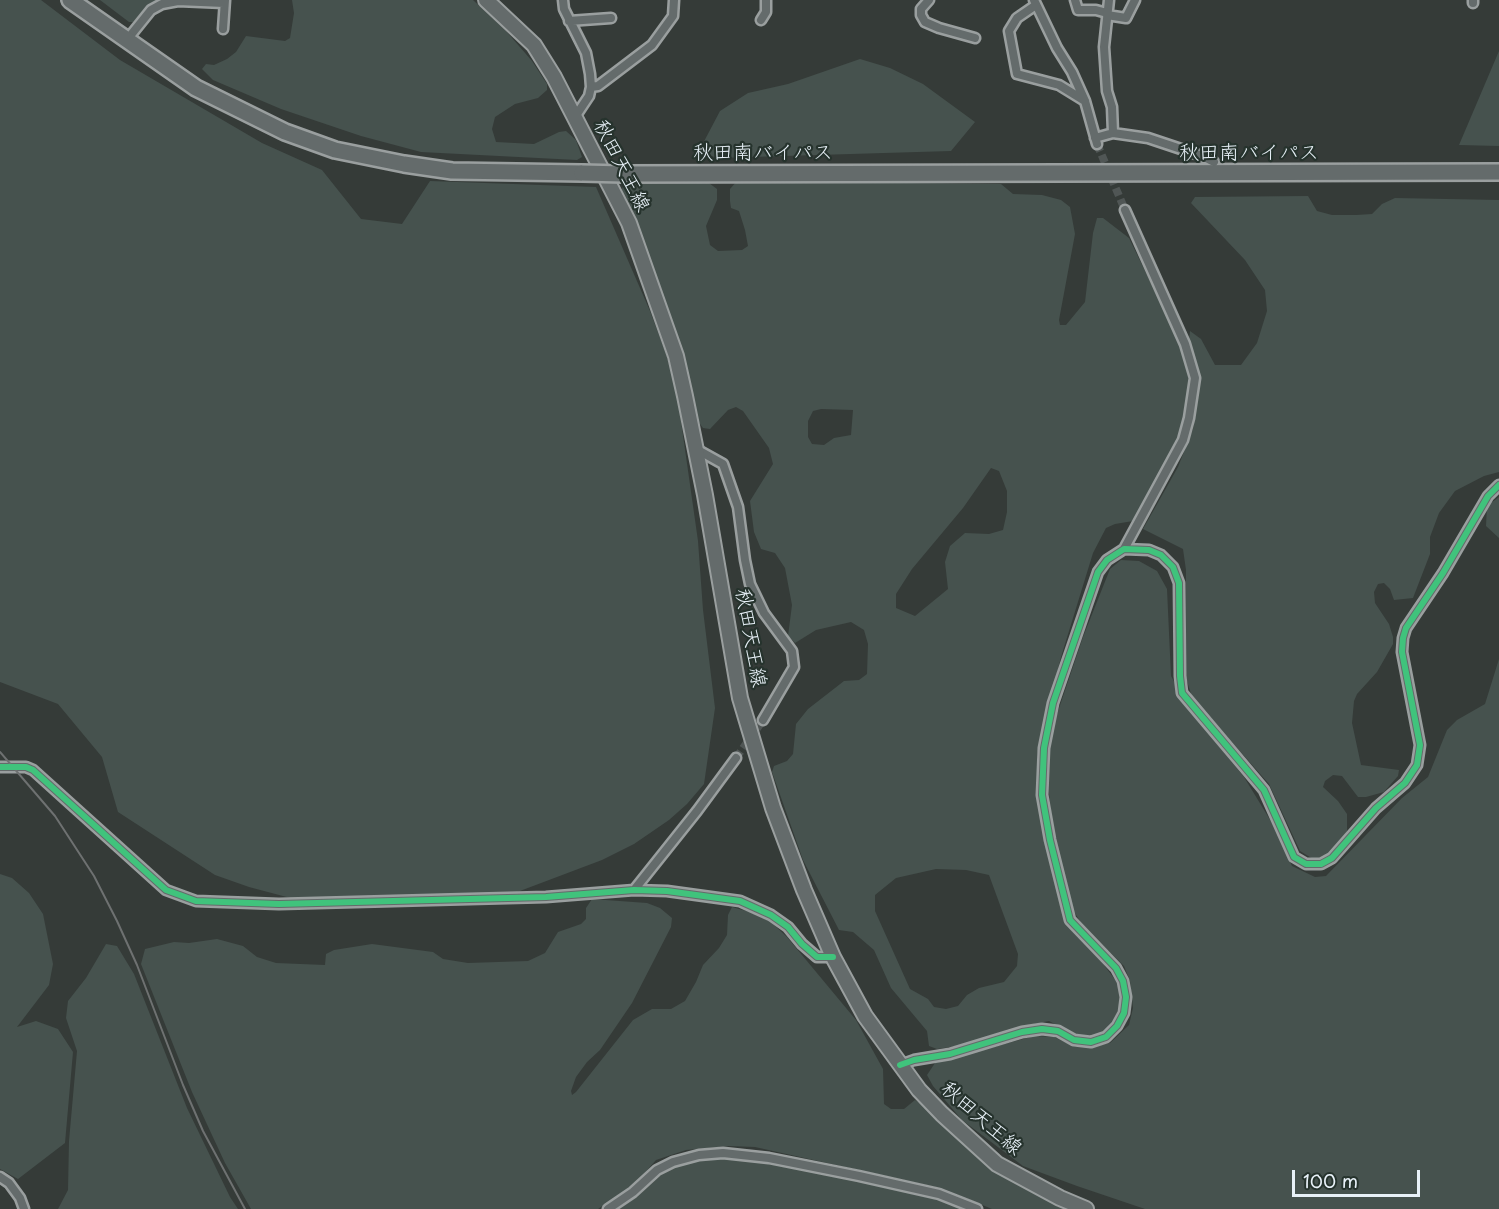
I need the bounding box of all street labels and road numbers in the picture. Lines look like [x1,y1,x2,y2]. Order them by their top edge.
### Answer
street label: 秋田天王線 [588,116,654,216]
street label: 秋田南バイパス [693,141,833,165]
street label: 秋田南バイパス [1179,141,1319,165]
street label: 秋田天王線 [729,587,771,689]
street label: 秋田天王線 [935,1077,1027,1161]

